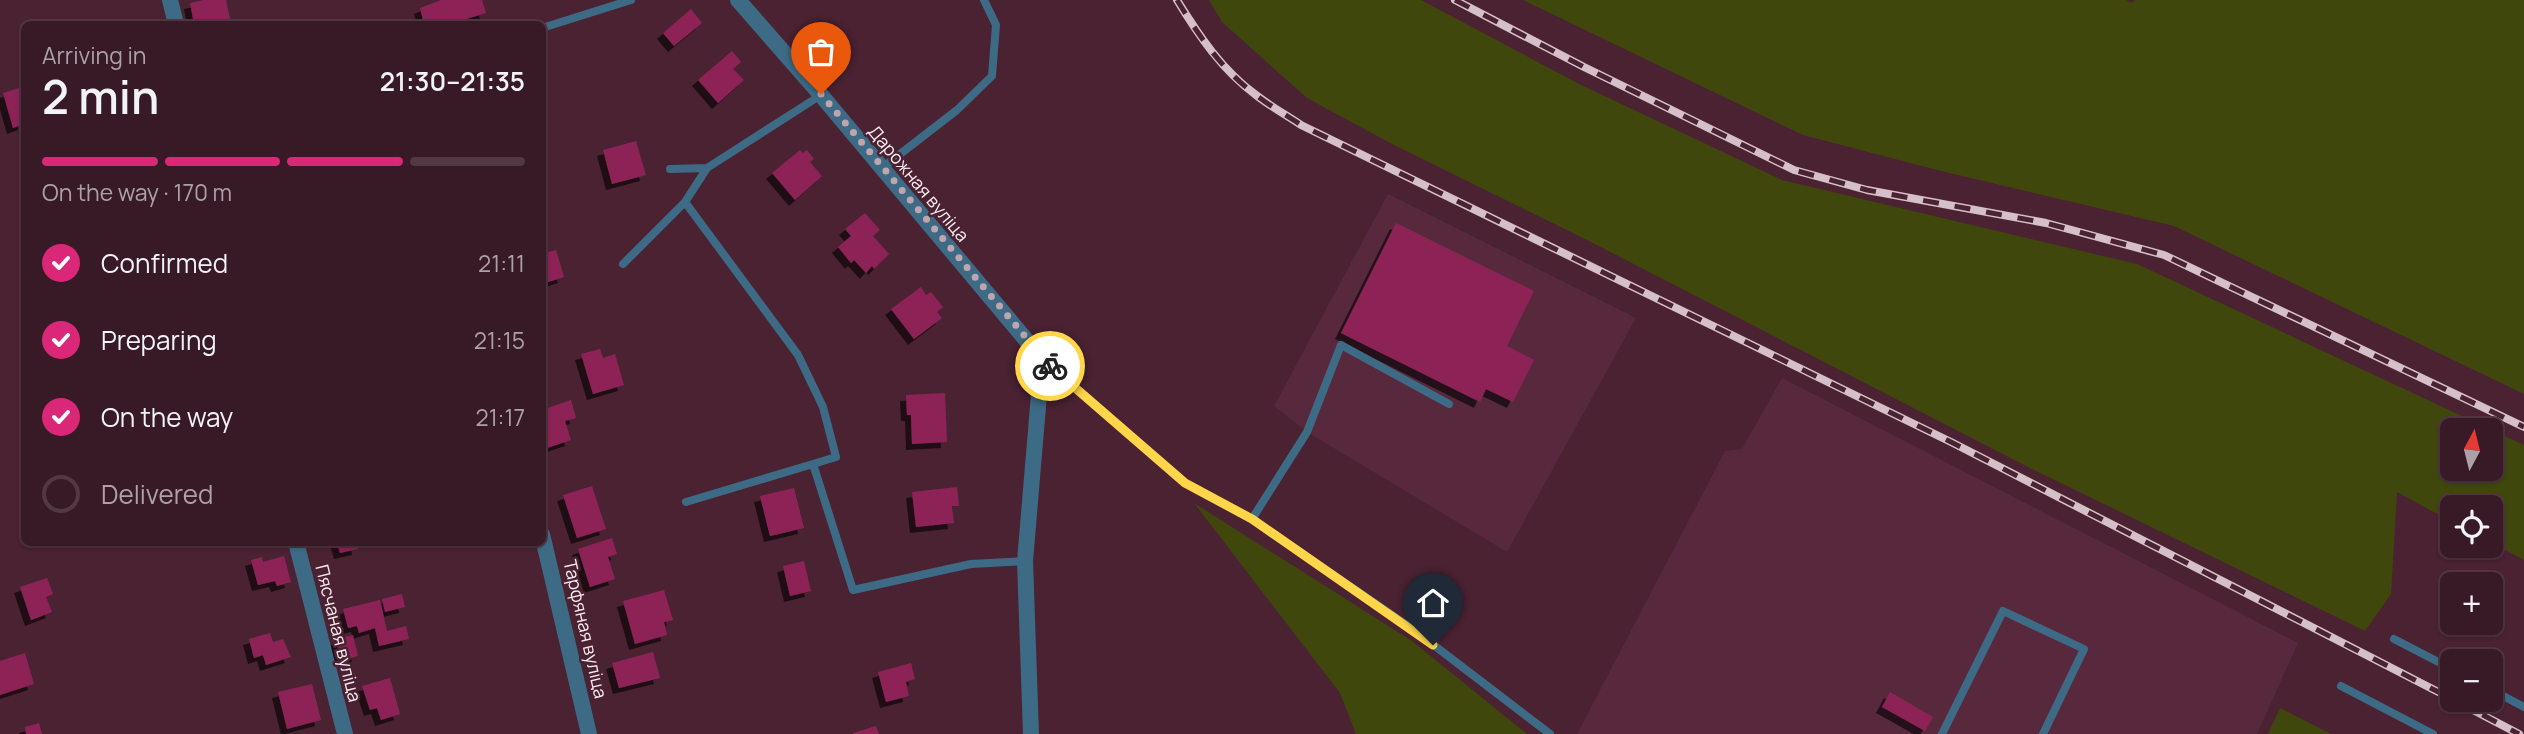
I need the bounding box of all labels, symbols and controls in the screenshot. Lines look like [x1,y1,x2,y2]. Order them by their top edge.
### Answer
pin [791,22,851,94]
icon: bag [802,33,840,71]
text: Arriving in [42,39,147,71]
text: 21:30–21:35 [380,63,525,99]
text: 2 min [42,65,159,128]
street label: Дарожная вуліца [863,120,975,246]
text: On the way · 170 m [42,176,232,208]
icon: check [42,244,80,282]
text: Confirmed [101,245,228,281]
text: 21:11 [478,247,525,279]
icon: check [42,321,80,359]
text: Preparing [101,322,217,358]
text: 21:15 [474,324,525,356]
courier [1015,331,1085,401]
icon: bike [1031,347,1069,385]
icon: check [42,398,80,436]
text: On the way [101,399,233,435]
text: 21:17 [476,401,525,433]
north arrow [2440,418,2502,481]
map controls [2440,418,2503,712]
text: Delivered [101,476,213,512]
button: locate [2440,495,2503,558]
street label: Тарфяная вуліца [558,557,614,701]
street label: Пясчаная вуліца [310,562,368,704]
button: + [2440,572,2503,635]
pin [1403,573,1463,645]
icon: home [1414,584,1452,622]
button: − [2440,649,2503,712]

